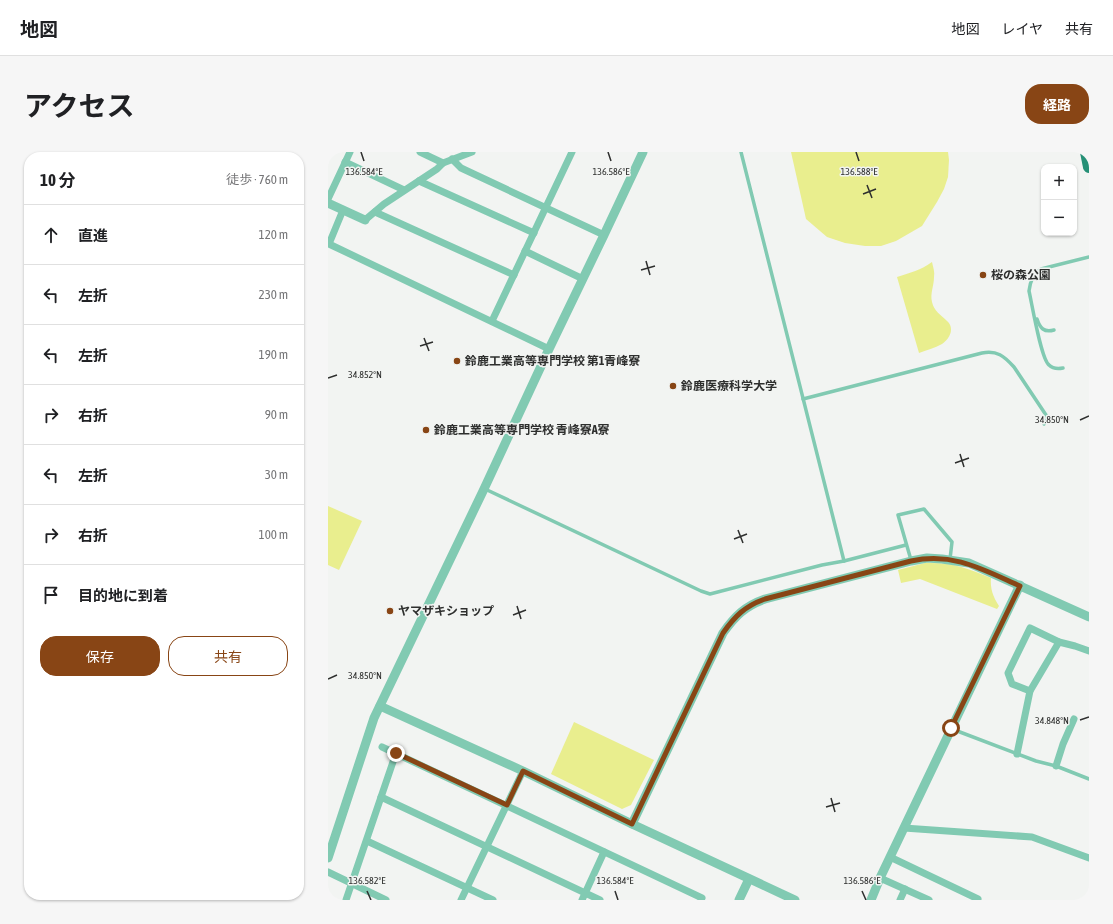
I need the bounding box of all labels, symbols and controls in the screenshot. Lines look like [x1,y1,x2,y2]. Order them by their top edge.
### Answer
text: 地図 [20,18,58,40]
text: 地図 [951,21,979,37]
text: レイヤ [1001,21,1043,37]
text: 共有 [1065,21,1093,37]
button: 経路 [1025,84,1089,124]
text: アクセス [24,90,135,122]
map controls [1041,164,1077,236]
button: + [1041,164,1077,200]
text: 136.584°E [346,166,383,177]
text: 136.586°E [593,166,630,177]
text: 136.588°E [841,166,878,177]
text: 10 分 [40,170,75,190]
text: 徒歩 · 760 m [226,172,288,187]
button: − [1041,200,1077,236]
icon: ahead [40,224,62,246]
text: 直進 [78,227,108,244]
text: 120 m [259,227,288,242]
place label: 桜の森公園 [991,268,1051,282]
marker: 桜の森公園 [978,270,988,280]
icon: left [40,284,62,306]
text: 左折 [78,287,108,304]
text: 230 m [259,287,288,302]
icon: left [40,344,62,366]
text: 左折 [78,347,108,364]
text: 190 m [259,347,288,362]
place label: 鈴鹿工業高等専門学校 第1青峰寮 [464,354,640,368]
marker: 鈴鹿工業高等専門学校 第1青峰寮 [452,356,462,366]
text: 34.852°N [348,369,382,380]
place label: 鈴鹿医療科学大学 [680,379,777,393]
marker: 鈴鹿医療科学大学 [668,381,678,391]
icon: right [40,404,62,426]
text: 右折 [78,407,108,424]
text: 90 m [265,407,288,422]
text: 34.850°N [1035,414,1069,425]
place label: 鈴鹿工業高等専門学校 青峰寮A寮 [433,423,610,437]
marker: 鈴鹿工業高等専門学校 青峰寮A寮 [421,425,431,435]
icon: left [40,464,62,486]
text: 左折 [78,467,108,484]
text: 30 m [265,467,288,482]
icon: right [40,524,62,546]
text: 右折 [78,527,108,544]
text: 100 m [259,527,288,542]
icon: arrive [40,584,62,606]
text: 目的地に到着 [78,587,168,604]
place label: ヤマザキショップ [398,604,494,618]
marker: ヤマザキショップ [385,606,395,616]
button: 保存 [40,636,160,676]
button: 共有 [168,636,288,676]
text: 34.850°N [348,670,382,681]
text: 34.848°N [1035,715,1069,726]
route start [942,719,960,737]
route end [387,744,405,762]
text: 136.582°E [349,875,386,886]
text: 136.584°E [597,875,634,886]
text: 136.586°E [844,875,881,886]

